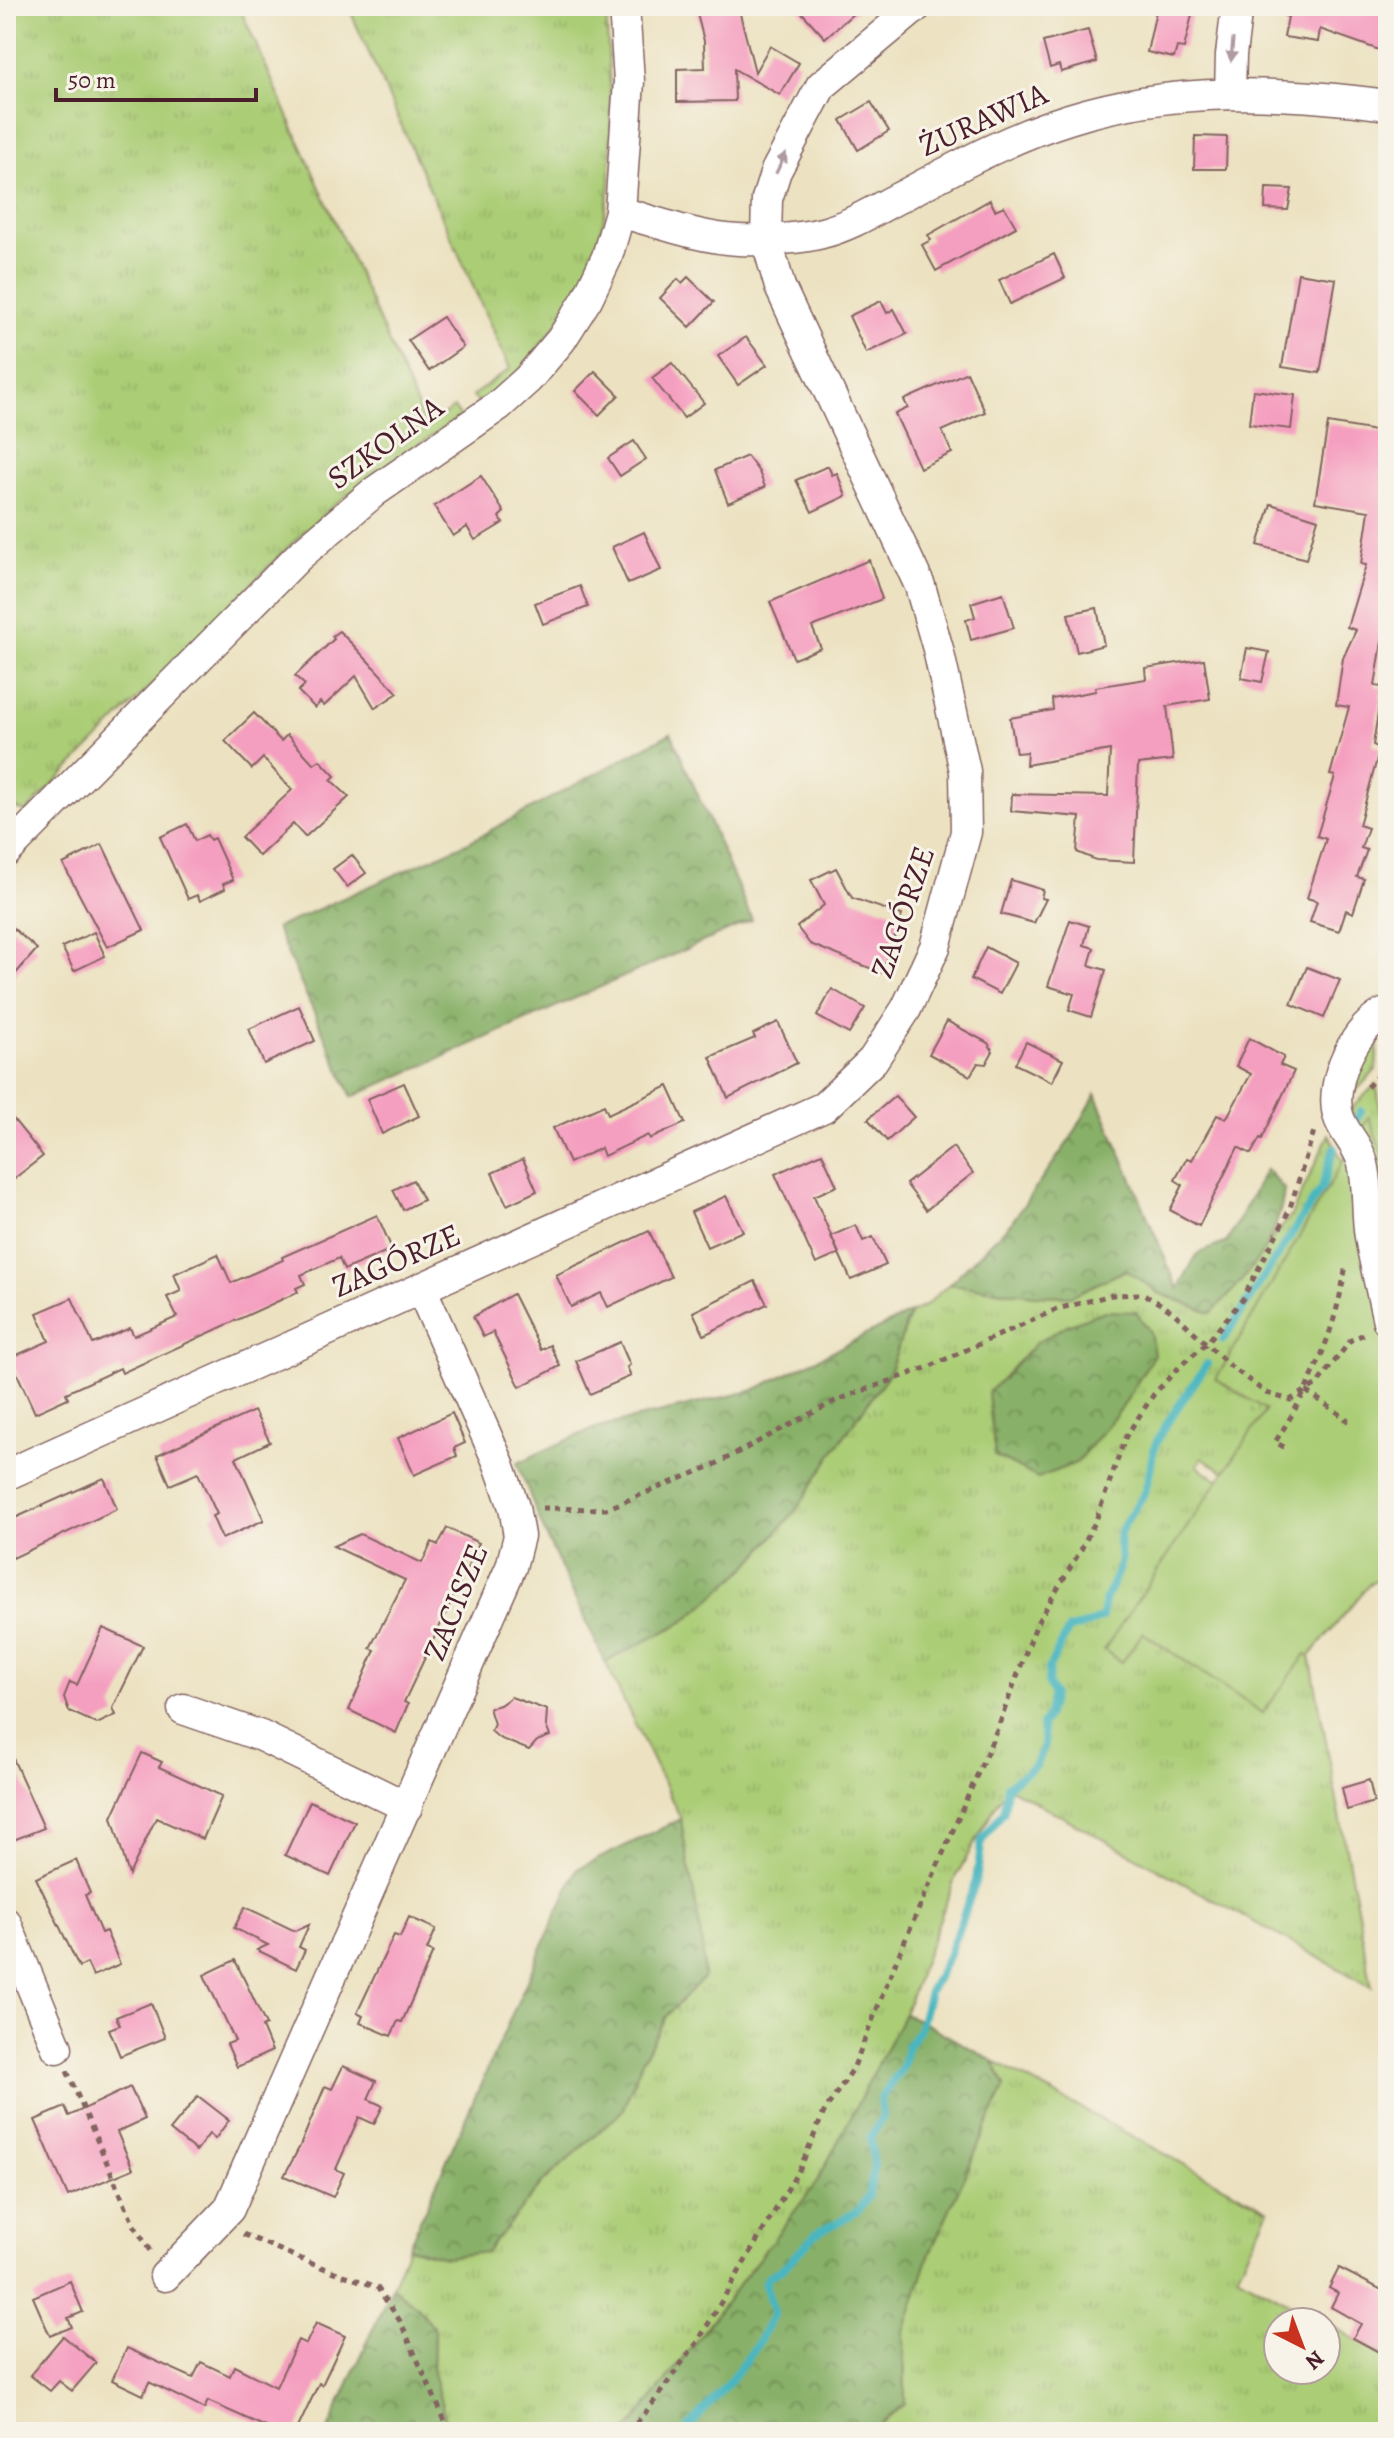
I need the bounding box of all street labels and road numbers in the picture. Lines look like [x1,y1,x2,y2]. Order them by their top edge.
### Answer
street label: ŻURAWIA [912,71,1056,167]
street label: SZKOLNA [318,384,453,499]
street label: ZAGÓRZE [859,840,945,984]
street label: ZAGÓRZE [325,1212,467,1308]
street label: ZACISZE [412,1537,498,1667]

